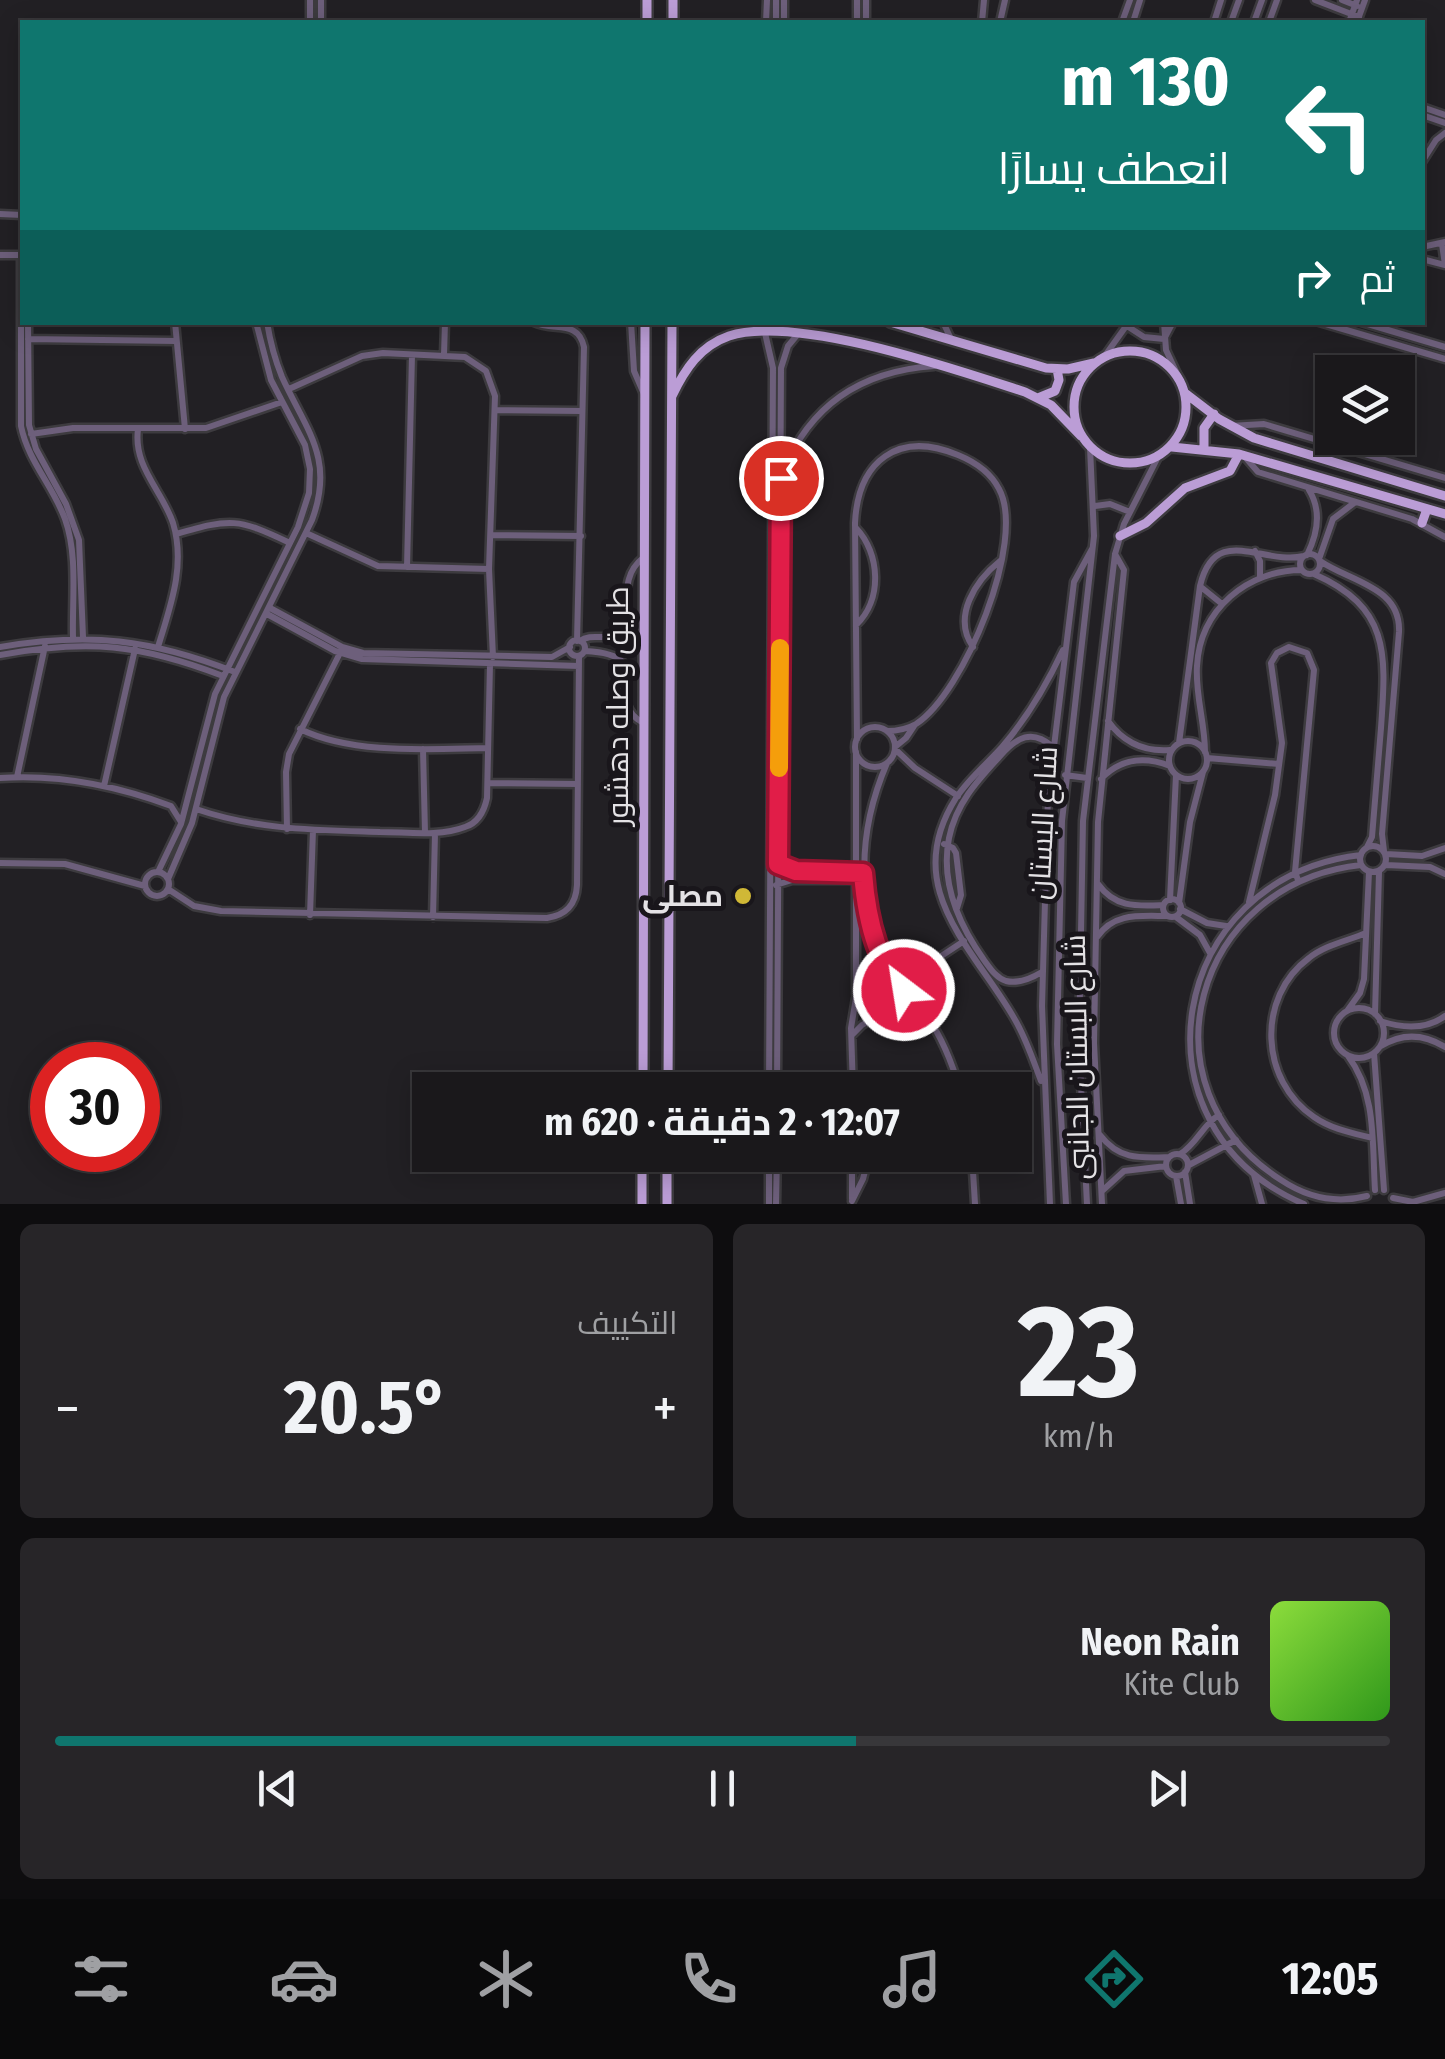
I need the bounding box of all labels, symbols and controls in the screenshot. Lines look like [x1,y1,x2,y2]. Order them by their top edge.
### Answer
text: 130 m [1061,40,1230,124]
icon: left [1265,60,1395,190]
text: انعطف يسارًا [998,142,1230,196]
icon: right [1285,250,1340,305]
text: ثم [1360,256,1395,302]
map controls [1315,355,1415,455]
button: layers [1315,355,1415,455]
pin [739,436,824,521]
icon: arrive [754,451,809,506]
street label: طريق وصله دهشور [600,586,636,828]
street label: شارع البستان [1021,745,1067,901]
place label: مصلى [642,878,723,914]
marker: مصلى [732,885,754,907]
street label: شارع البستان الجانبى [1057,934,1099,1180]
position arrow [852,938,956,1042]
speed limit sign: 30 [30,1042,160,1172]
text: 12:07 · 2 دقيقة · 620 m [544,1099,900,1145]
text: 23 [1018,1274,1140,1430]
text: التكييف [577,1304,678,1342]
text: 20.5° [284,1363,449,1453]
text: − [55,1376,80,1442]
text: + [652,1376,678,1442]
text: km/h [1043,1417,1114,1455]
text: Neon Rain [1080,1619,1240,1665]
text: Kite Club [1124,1665,1240,1703]
icon: previous [250,1761,305,1816]
icon: pause [695,1761,750,1816]
icon: next [1140,1761,1195,1816]
icon: filters [66,1944,136,2014]
icon: car [269,1944,339,2014]
icon: climate [471,1944,541,2014]
icon: phone [674,1944,744,2014]
icon: music [877,1944,947,2014]
icon: directions [1079,1944,1149,2014]
text: 12:05 [1282,1952,1379,2006]

